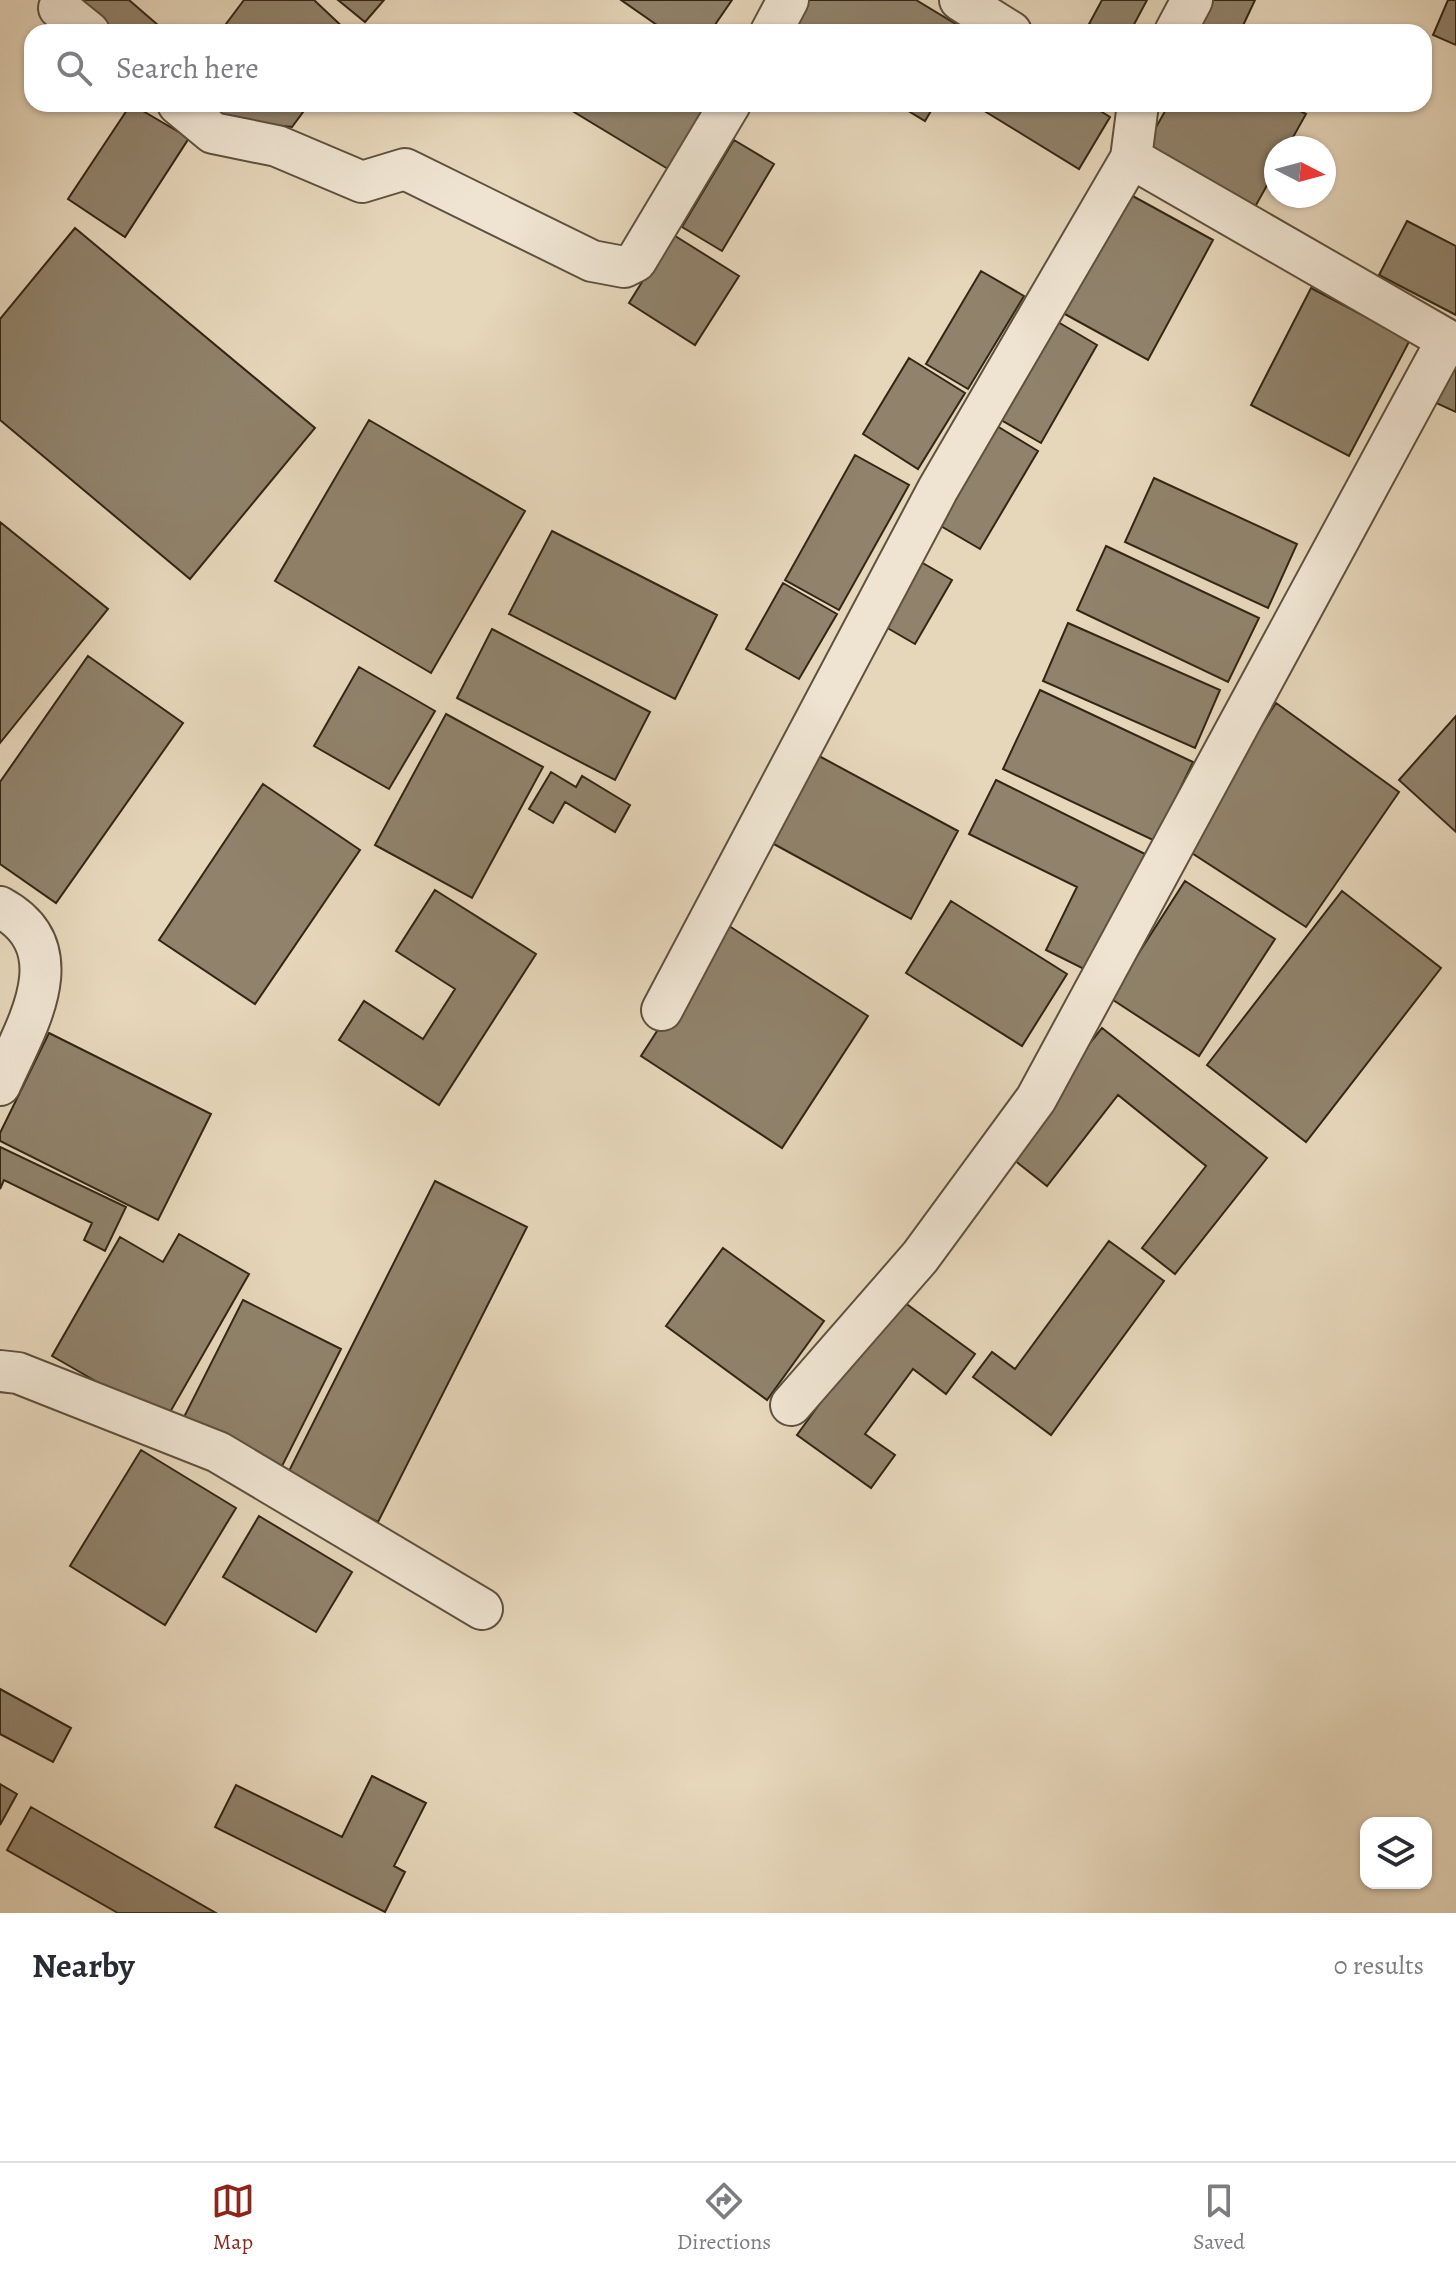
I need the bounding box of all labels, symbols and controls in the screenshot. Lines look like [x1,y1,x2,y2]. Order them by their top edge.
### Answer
search box [24,24,1432,112]
icon: search [52,46,96,90]
text: Search here [116,48,259,88]
north arrow [1264,136,1336,208]
map controls [1360,1817,1432,1889]
button: layers [1360,1817,1432,1889]
text: Nearby [32,1942,135,1989]
text: 0 results [1334,1948,1424,1983]
tab: Map [211,2179,255,2257]
tab: Directions [677,2179,771,2257]
tab: Saved [1193,2179,1245,2257]

